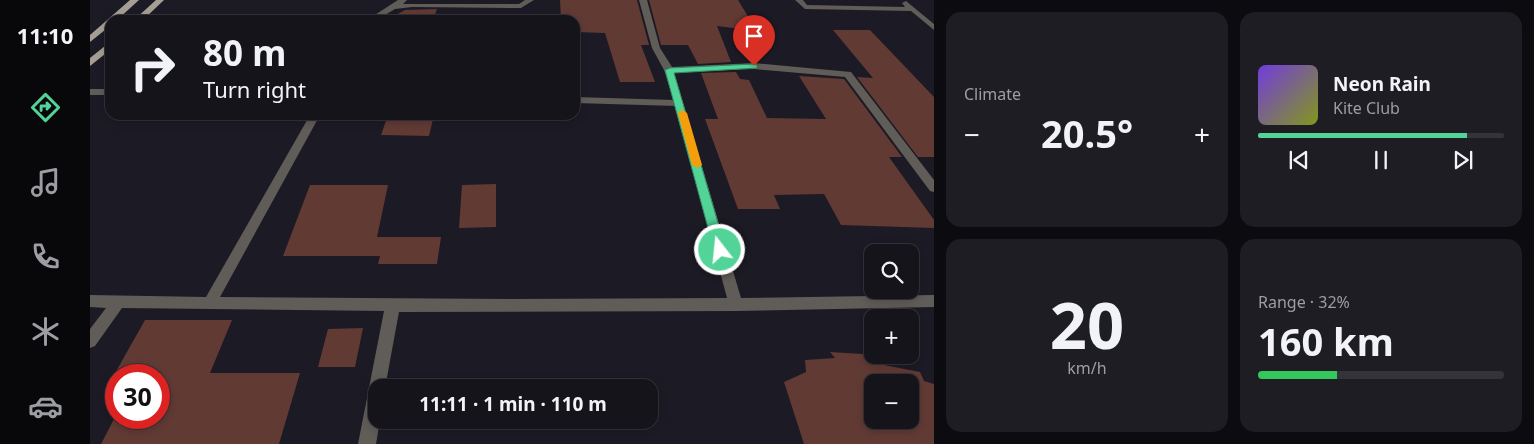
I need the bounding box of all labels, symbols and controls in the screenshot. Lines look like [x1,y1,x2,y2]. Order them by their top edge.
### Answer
pin [733,15,775,66]
text: 11:10 [17,20,73,50]
icon: arrive [740,22,768,50]
text: 80 m [203,29,286,76]
icon: right [120,35,185,100]
text: Neon Rain [1333,71,1431,97]
text: Turn right [203,74,306,104]
text: Climate [964,83,1021,105]
icon: directions [28,90,63,125]
text: Kite Club [1333,97,1400,119]
text: 20.5° [1041,107,1133,159]
text: − [964,115,980,153]
text: + [1194,115,1210,153]
icon: previous [1285,146,1313,174]
icon: pause [1367,146,1395,174]
icon: next [1449,146,1477,174]
icon: music [28,165,63,200]
position arrow [693,223,745,275]
icon: phone [28,239,63,274]
map controls [864,244,919,429]
button: search [864,244,919,299]
text: 20 [1050,280,1124,368]
text: Range · 32% [1258,291,1350,313]
button: + [864,309,919,364]
icon: climate [28,314,63,349]
text: 160 km [1258,315,1394,367]
text: km/h [1067,357,1107,379]
speed limit sign: 30 [105,364,170,429]
button: − [864,374,919,429]
icon: car [28,389,63,424]
text: 11:11 · 1 min · 110 m [419,391,607,417]

